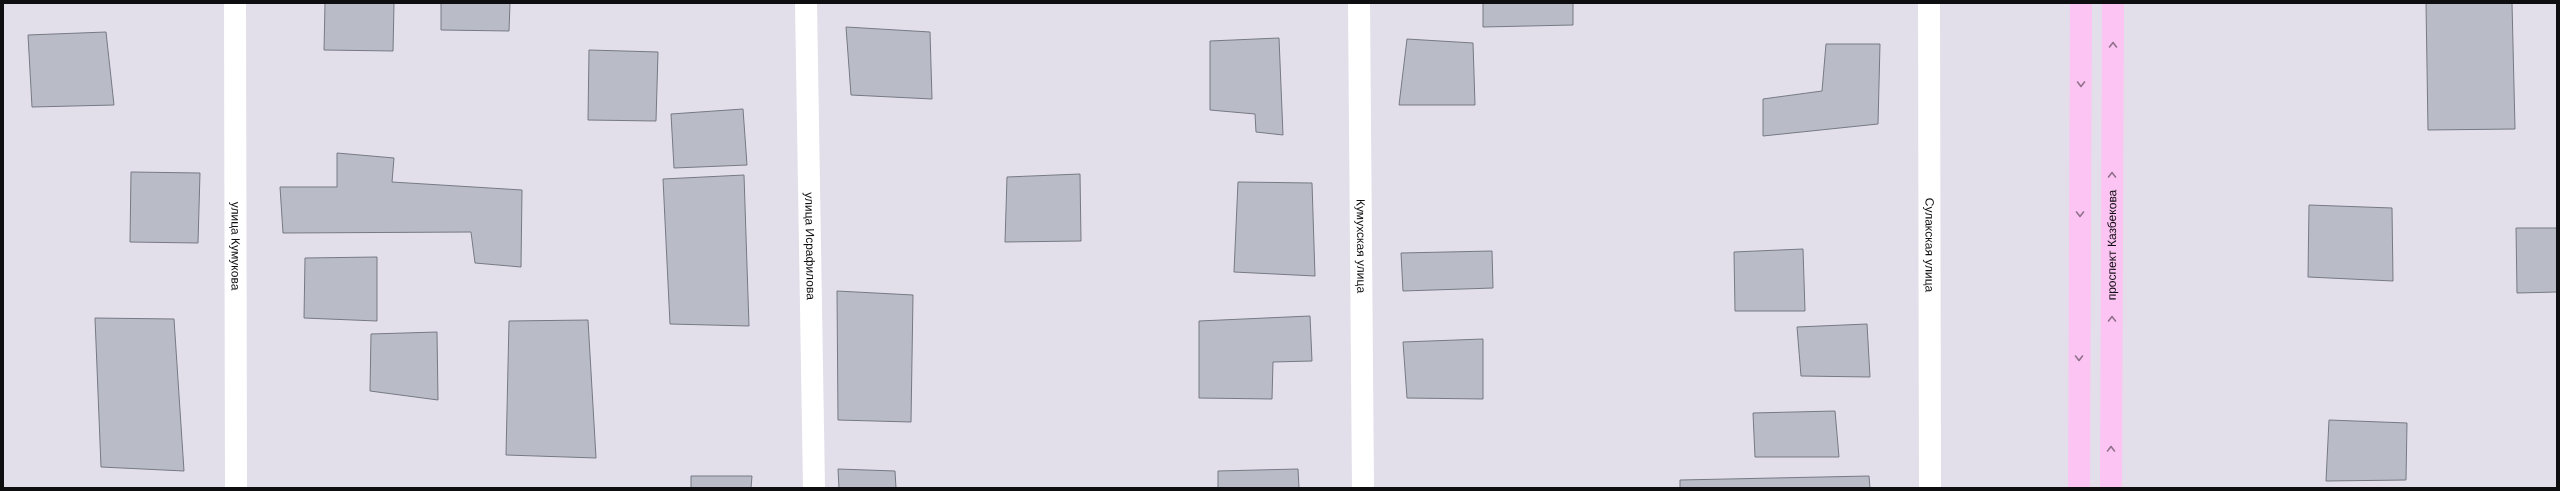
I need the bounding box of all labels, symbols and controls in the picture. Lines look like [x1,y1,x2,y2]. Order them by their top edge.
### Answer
one-way arrow [2109,42,2117,48]
one-way arrow [2077,81,2085,87]
one-way arrow [2108,172,2116,178]
street label: проспект Казбекова [2105,189,2119,300]
street label: улица Исрафилова [802,192,818,300]
street label: Сулакская улица [1922,198,1937,293]
street label: Кумухская улица [1354,199,1368,293]
street label: улица Кумукова [228,202,243,291]
one-way arrow [2076,211,2084,217]
one-way arrow [2108,316,2116,322]
one-way arrow [2075,355,2084,361]
one-way arrow [2107,446,2115,452]

